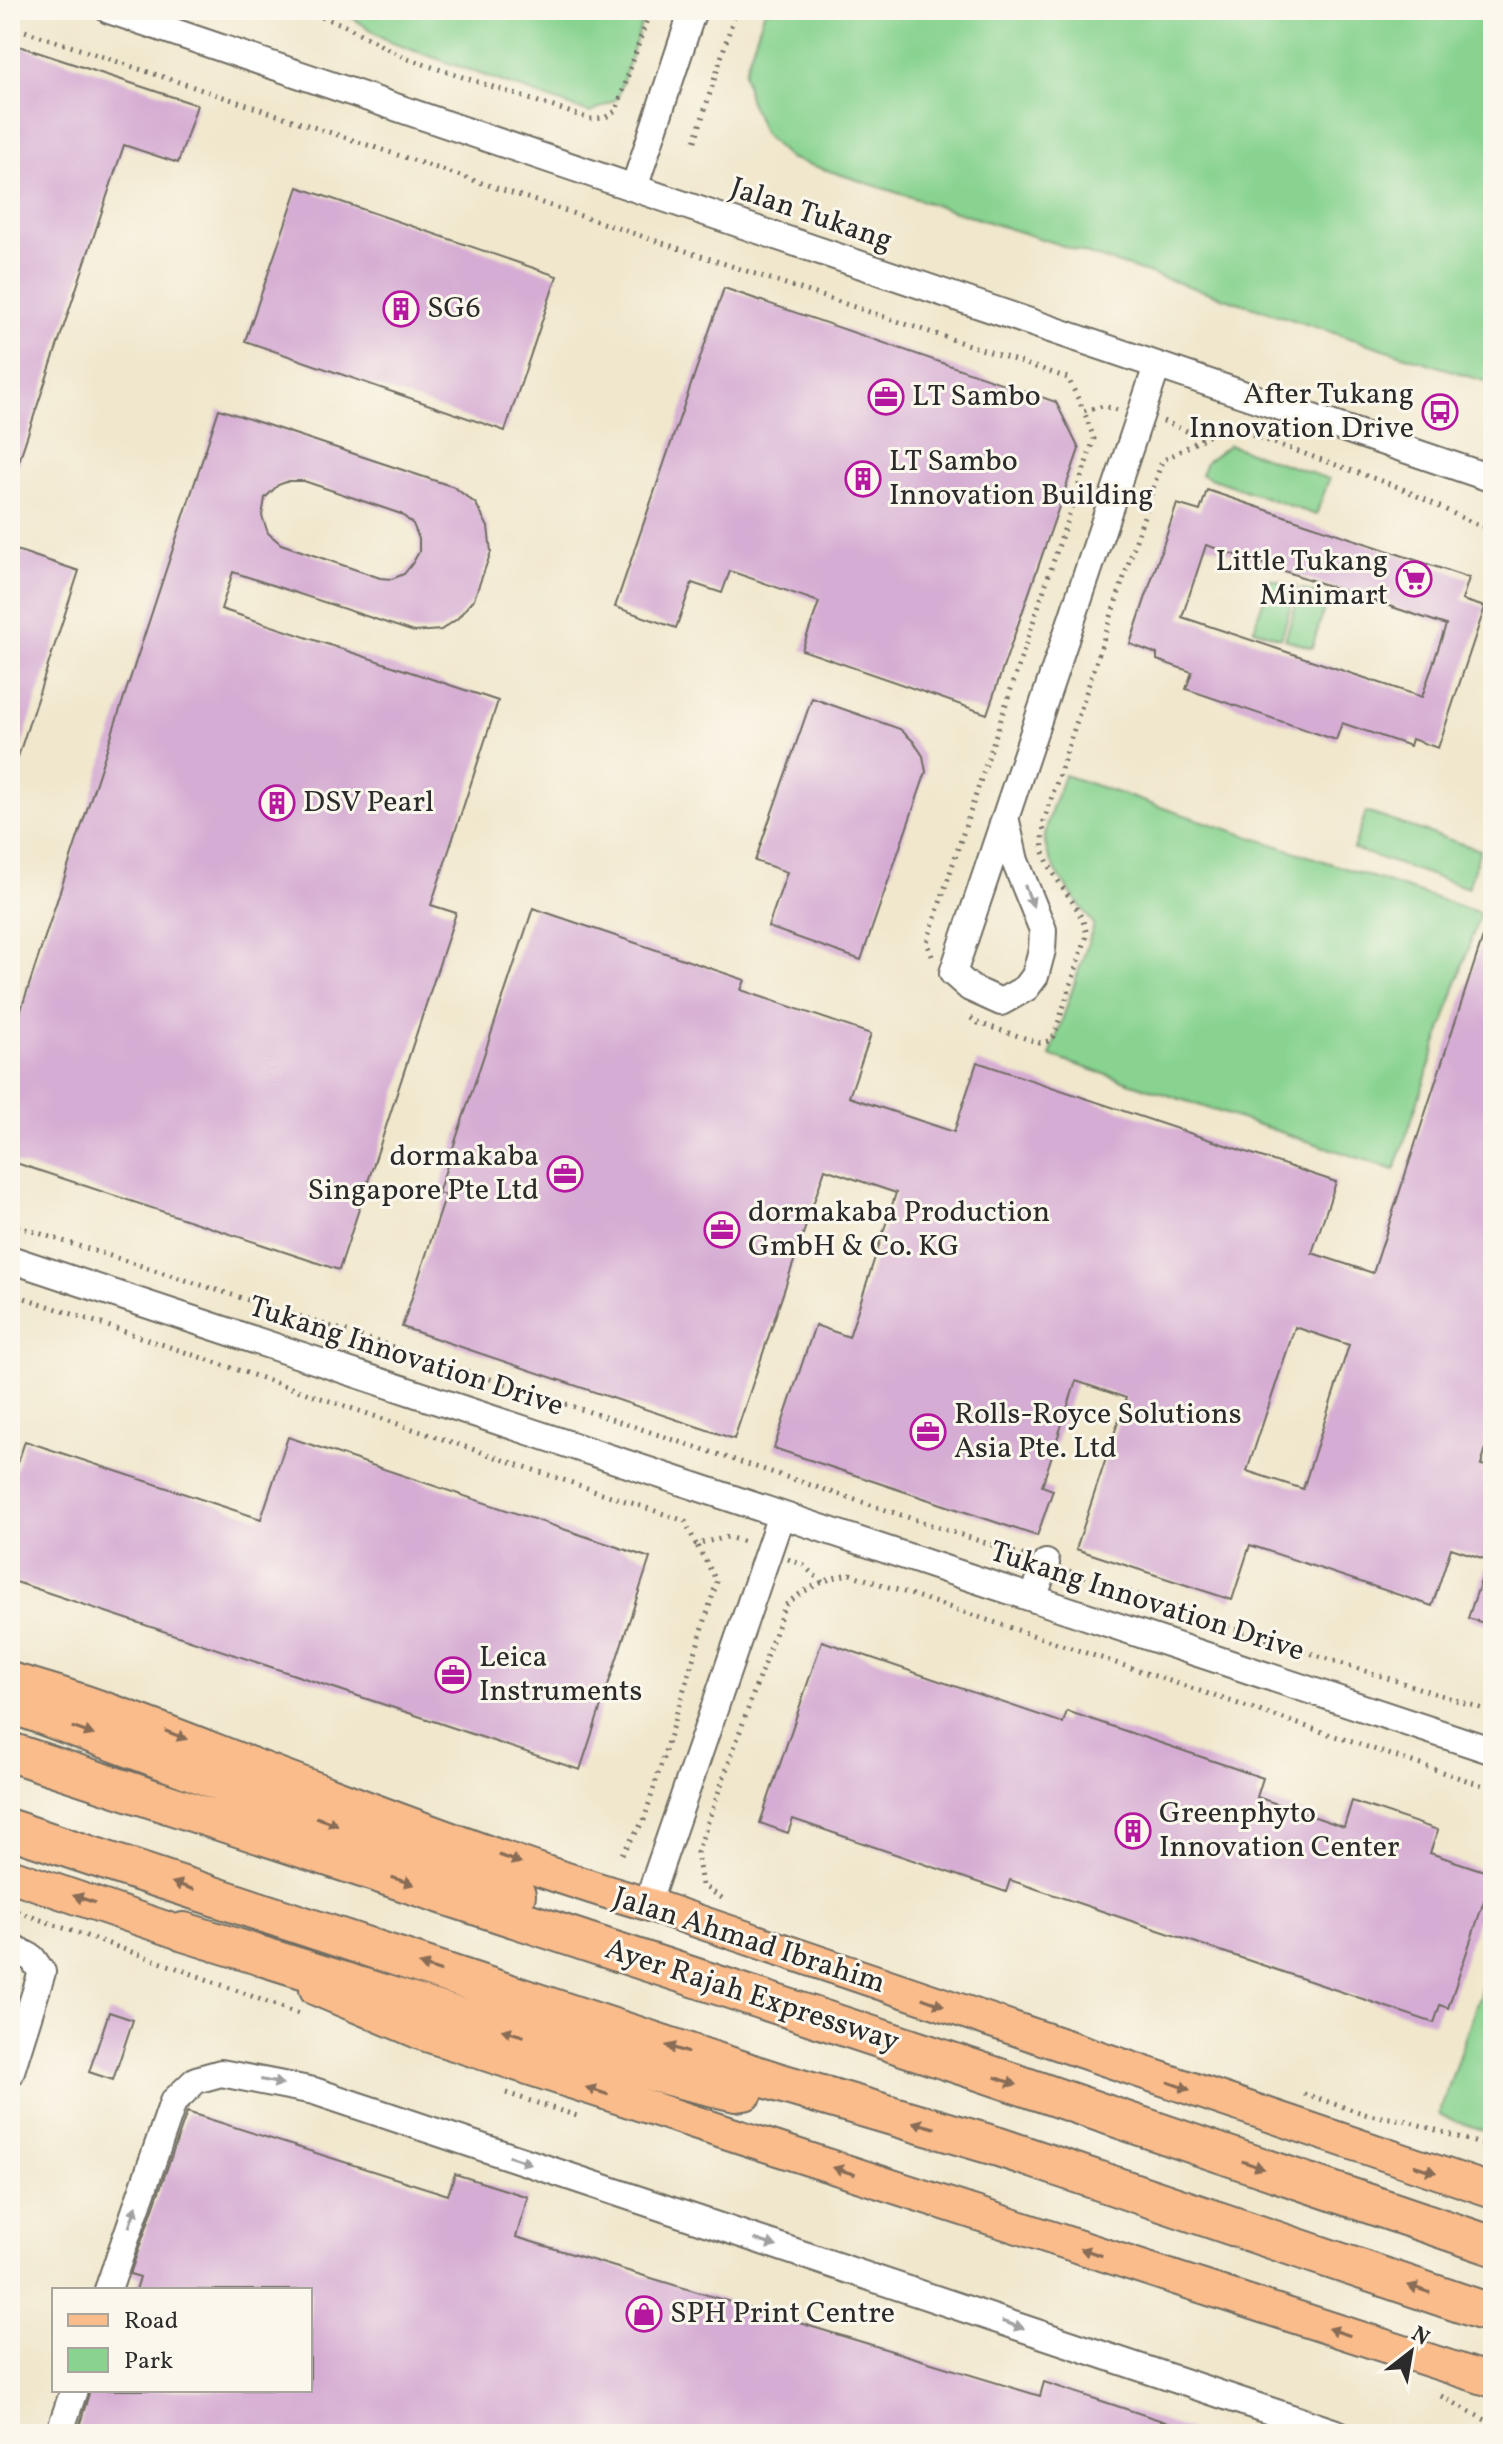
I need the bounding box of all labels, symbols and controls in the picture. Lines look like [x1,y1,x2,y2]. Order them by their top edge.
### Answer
street label: Jalan Tukang [724,168,898,262]
place label: SG6 [427,288,481,330]
building icon: SG6 [382,290,420,328]
place label: After Tukang Innovation Drive [1189,374,1414,450]
place label: LT Sambo [912,376,1041,418]
office icon: LT Sambo [867,378,905,416]
bus stop icon: After Tukang Innovation Drive [1421,393,1459,431]
place label: LT Sambo Innovation Building [889,441,1154,517]
building icon: LT Sambo Innovation Building [844,460,882,498]
place label: Little Tukang Minimart [1216,541,1388,617]
supermarket icon: Little Tukang Minimart [1395,560,1433,598]
place label: DSV Pearl [303,782,434,824]
building icon: DSV Pearl [258,784,296,822]
one-way arrow [1023,884,1036,908]
place label: dormakaba Singapore Pte Ltd [307,1136,539,1212]
office icon: dormakaba Singapore Pte Ltd [546,1155,584,1193]
place label: dormakaba Production GmbH & Co. KG [748,1192,1050,1268]
office icon: dormakaba Production GmbH & Co. KG [703,1211,741,1249]
street label: Tukang Innovation Drive [243,1286,569,1428]
place label: Rolls-Royce Solutions Asia Pte. Ltd [954,1394,1242,1470]
office icon: Rolls-Royce Solutions Asia Pte. Ltd [909,1413,947,1451]
street label: Tukang Innovation Drive [984,1531,1310,1673]
place label: Leica Instruments [479,1637,642,1713]
office icon: Leica Instruments [434,1656,472,1694]
one-way arrow [71,1725,95,1737]
one-way arrow [164,1729,188,1742]
place label: Greenphyto Innovation Center [1159,1793,1400,1869]
building icon: Greenphyto Innovation Center [1114,1812,1152,1850]
one-way arrow [315,1815,339,1828]
one-way arrow [498,1853,522,1866]
one-way arrow [392,1876,416,1888]
street label: Jalan Ahmad Ibrahim [607,1877,891,2005]
one-way arrow [170,1880,194,1892]
one-way arrow [71,1893,95,1905]
street label: Ayer Rajah Expressway [600,1929,904,2063]
one-way arrow [417,1961,441,1973]
one-way arrow [921,1997,945,2009]
one-way arrow [501,2026,525,2038]
one-way arrow [664,2042,688,2054]
one-way arrow [995,2075,1019,2087]
one-way arrow [260,2076,285,2089]
one-way arrow [1167,2081,1191,2093]
one-way arrow [585,2084,609,2097]
one-way arrow [912,2118,936,2131]
one-way arrow [508,2155,532,2167]
one-way arrow [1241,2159,1265,2171]
one-way arrow [1414,2163,1438,2175]
one-way arrow [832,2165,856,2177]
one-way arrow [128,2204,140,2228]
one-way arrow [755,2237,779,2249]
one-way arrow [1079,2245,1103,2258]
one-way arrow [1407,2283,1431,2295]
legend [52,2288,312,2392]
place label: SPH Print Centre [670,2293,895,2335]
shop icon: SPH Print Centre [625,2295,663,2333]
text: Road [124,2305,178,2339]
north arrow [1371,2312,1451,2392]
one-way arrow [1001,2320,1025,2332]
text: N [1405,2320,1435,2354]
one-way arrow [1326,2325,1350,2338]
text: Park [124,2345,173,2379]

